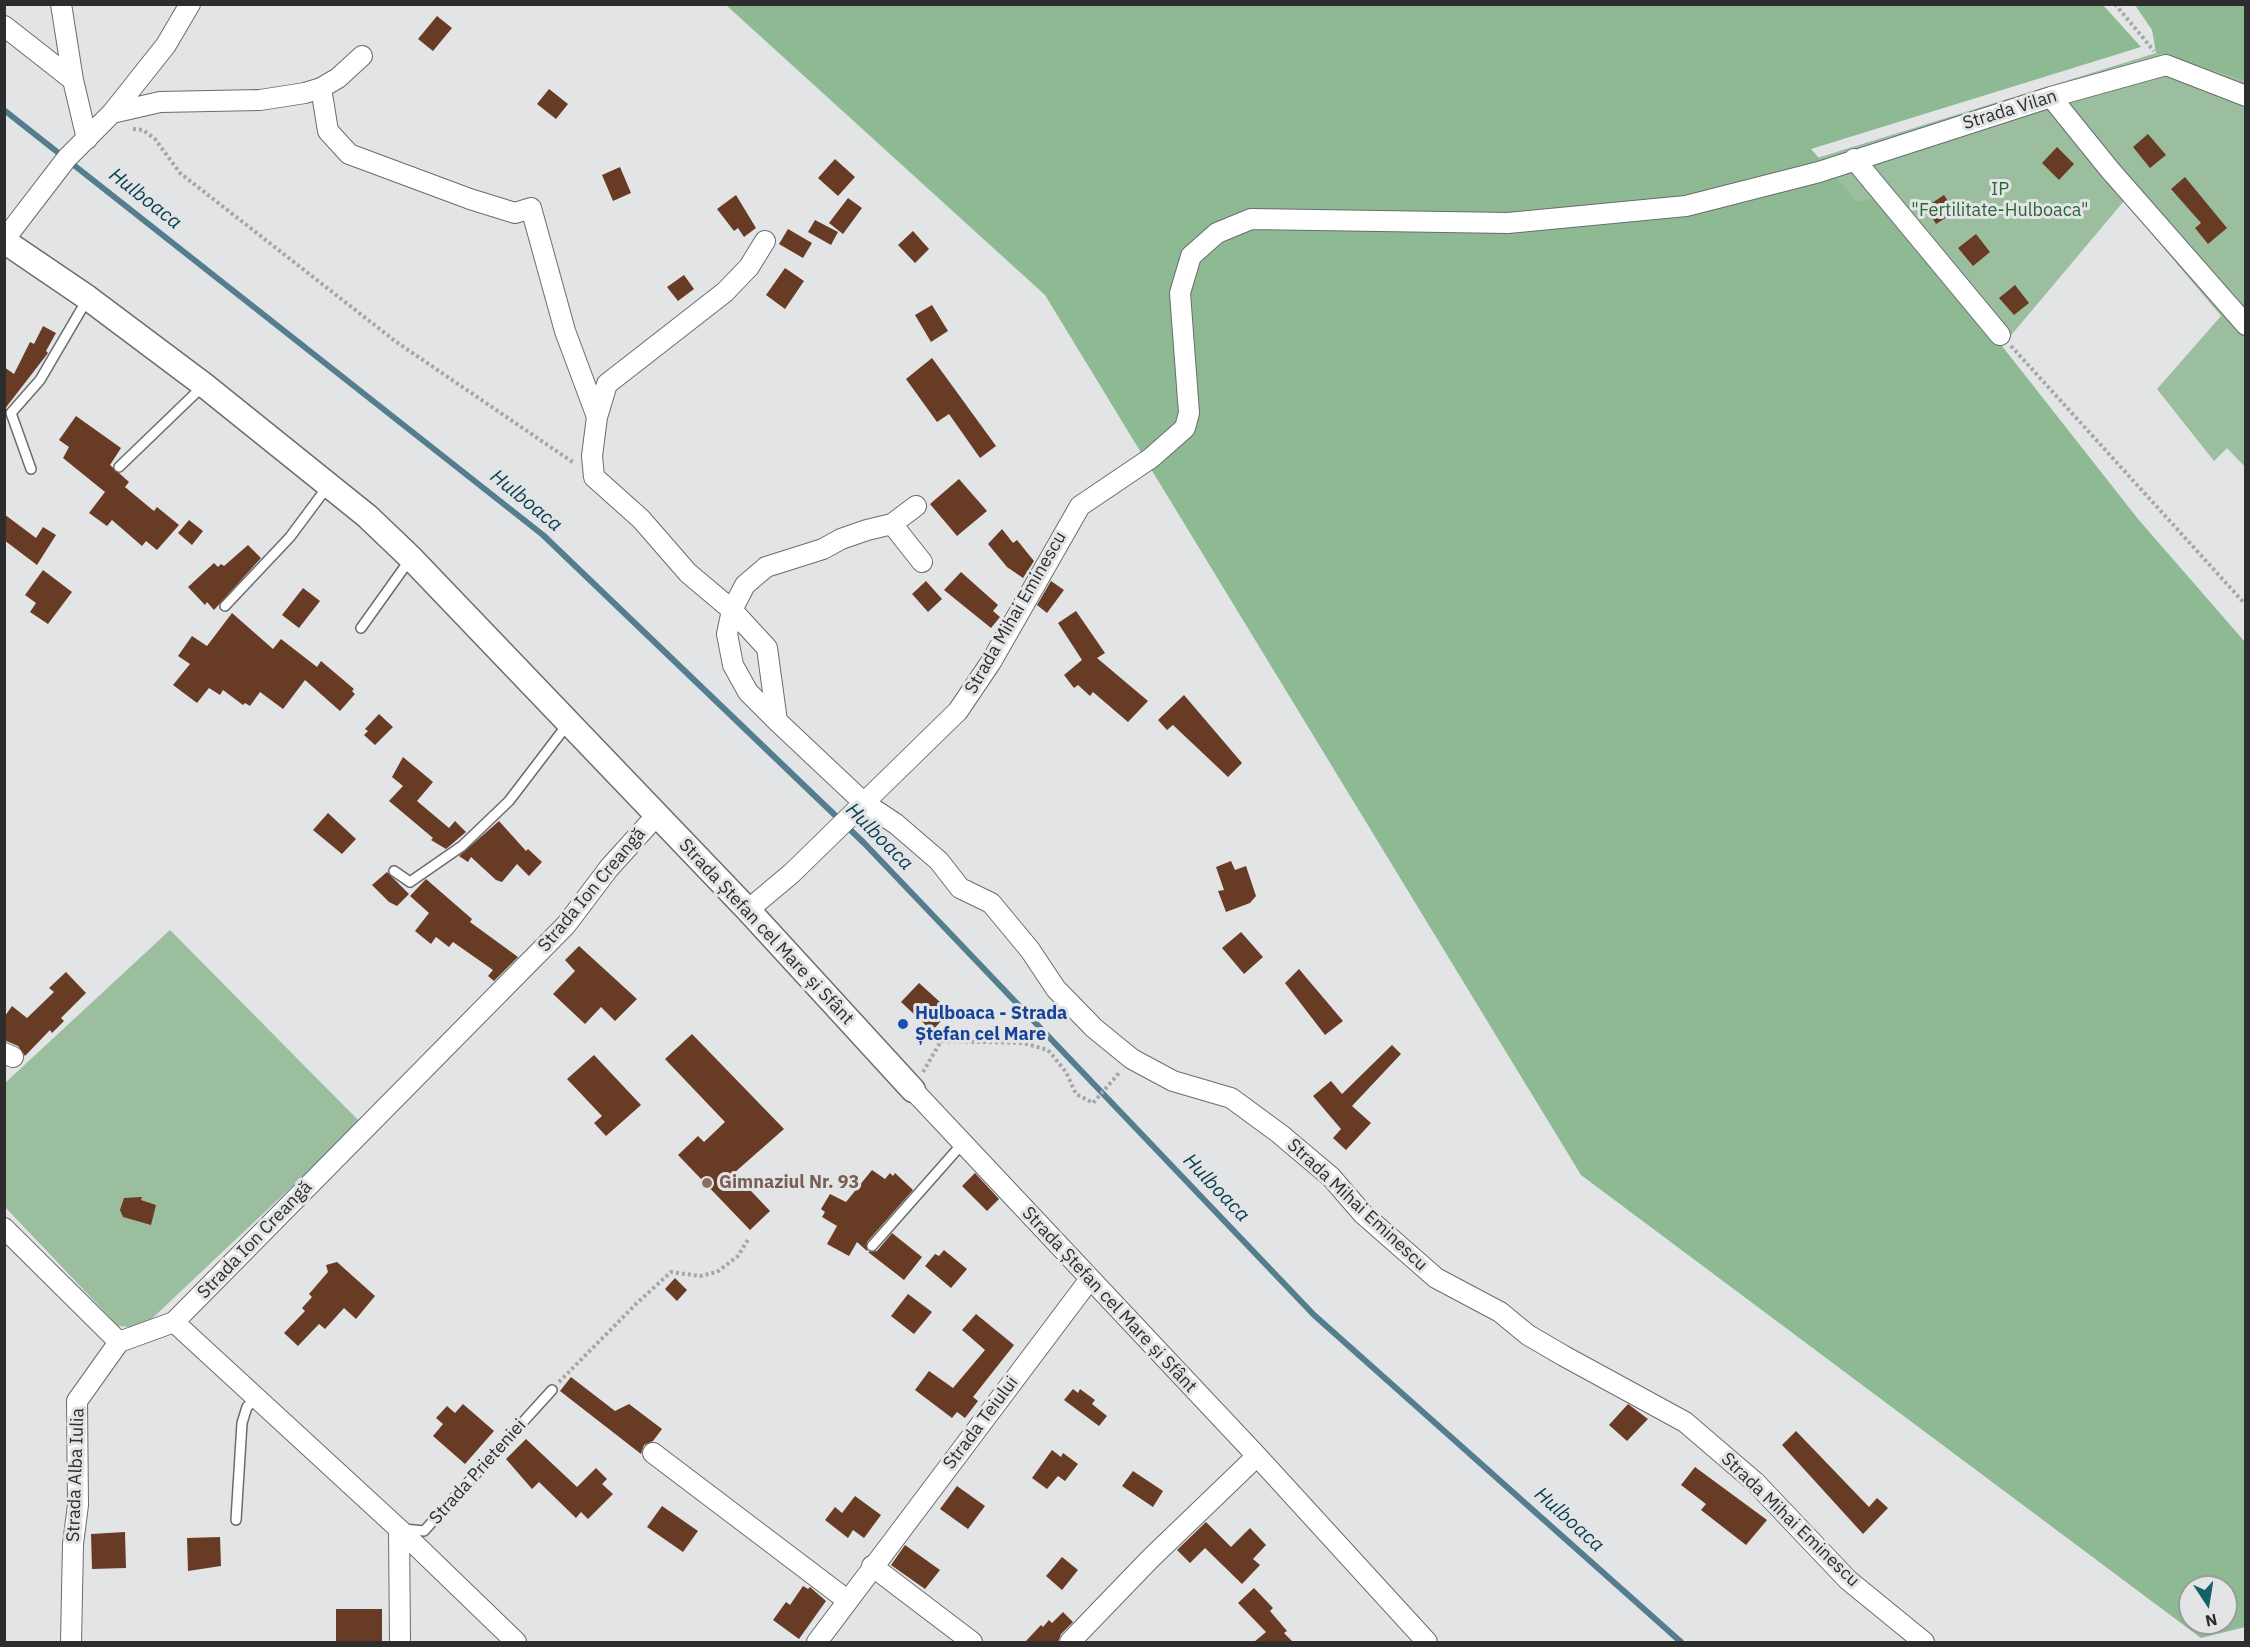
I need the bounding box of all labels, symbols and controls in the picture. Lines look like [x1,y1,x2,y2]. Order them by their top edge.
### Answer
street label: Strada Vilan [1960,85,2060,135]
water label: Hulboaca [104,163,186,235]
park label: IP "Fertilitate-Hulboaca" [1911,179,2089,222]
water label: Hulboaca [485,465,567,537]
street label: Strada Mihai Eminescu [961,528,1071,698]
water label: Hulboaca [840,798,918,876]
street label: Strada Ion Creangă [534,824,650,956]
street label: Strada Ștefan cel Mare și Sfânt [674,834,858,1030]
place label: Hulboaca - Strada Ștefan cel Mare [915,1003,1067,1046]
marker: Hulboaca - Strada Ștefan cel Mare [896,1017,910,1031]
street label: Strada Mihai Eminescu [1282,1134,1432,1276]
water label: Hulboaca [1178,1149,1254,1227]
place label: Gimnaziul Nr. 93 [719,1172,859,1194]
marker: Gimnaziul Nr. 93 [700,1176,714,1190]
street label: Strada Ion Creangă [193,1177,317,1303]
street label: Strada Ștefan cel Mare și Sfânt [1017,1202,1201,1398]
street label: Strada Teiului [939,1372,1023,1474]
street label: Strada Alba Iulia [63,1407,89,1543]
street label: Strada Prieteniei [425,1415,531,1529]
street label: Strada Mihai Eminescu [1716,1448,1864,1592]
water label: Hulboaca [1529,1482,1609,1558]
north arrow [2178,1575,2238,1635]
text: N [2204,1610,2219,1632]

